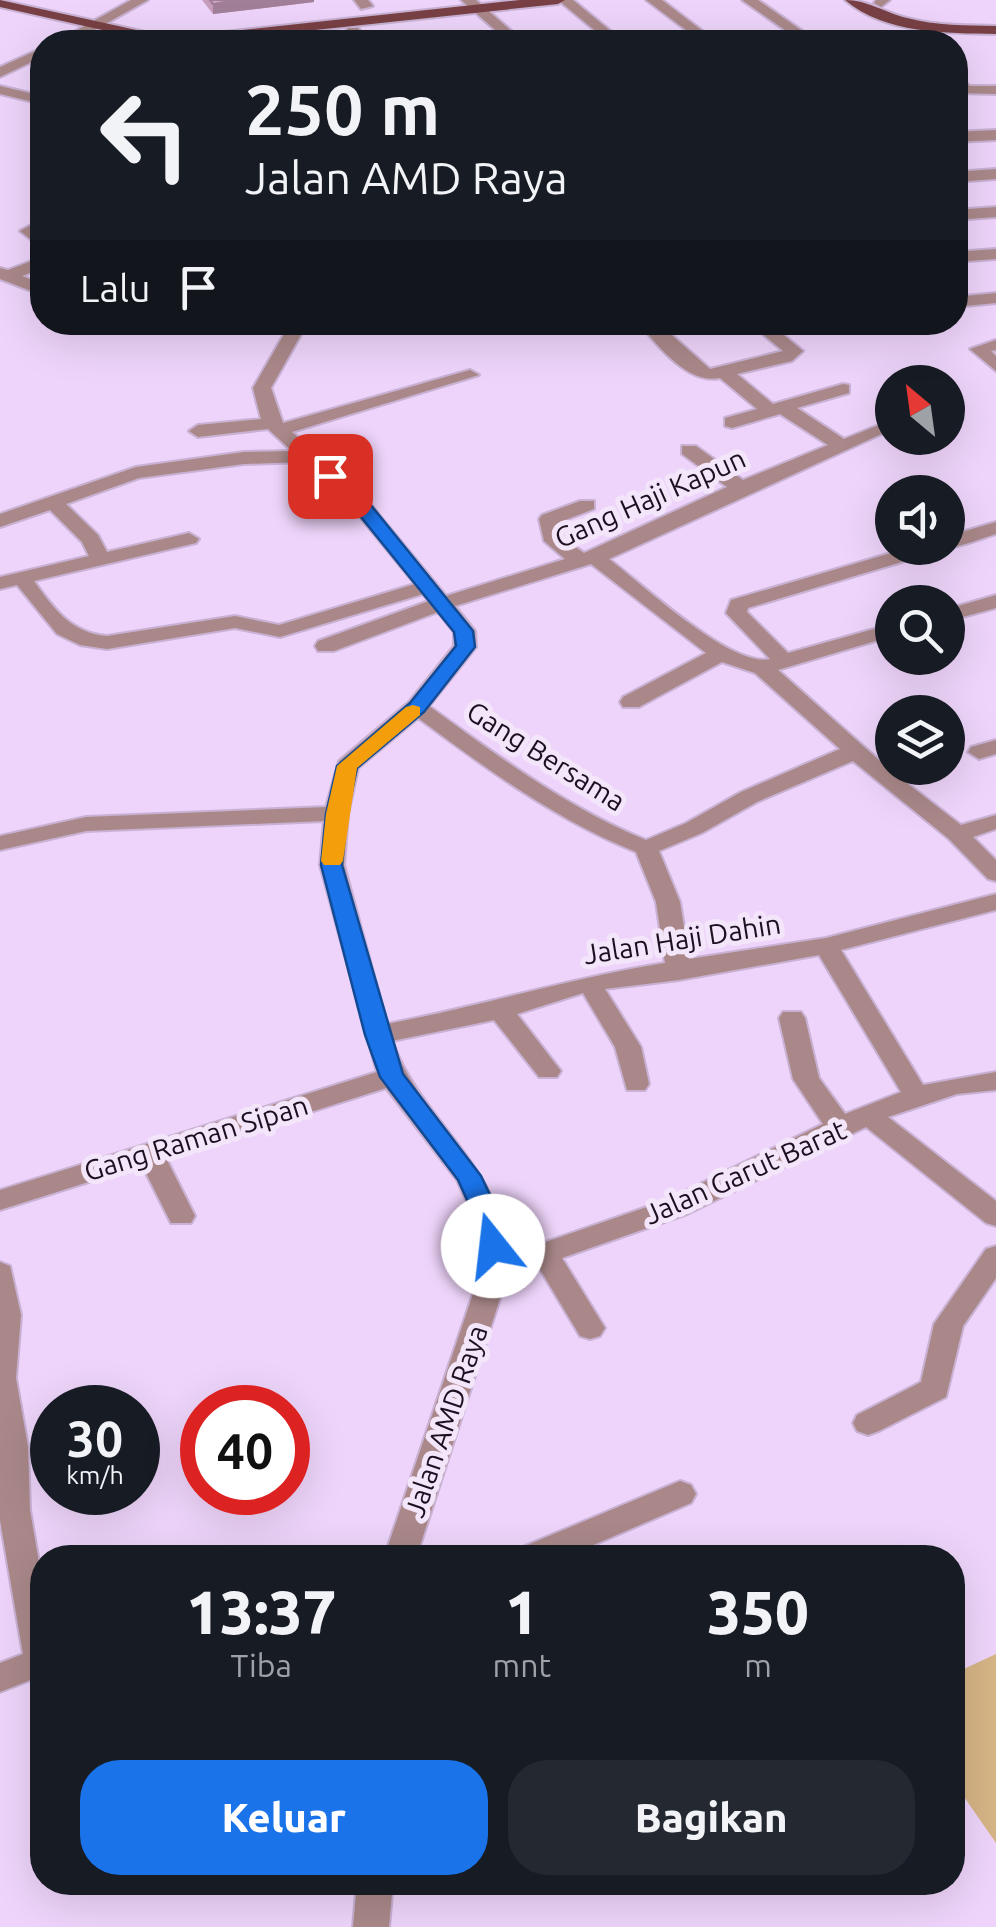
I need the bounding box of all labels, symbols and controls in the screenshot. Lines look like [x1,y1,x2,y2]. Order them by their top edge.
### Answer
icon: left [80,70,210,200]
text: 250 m [245,70,440,148]
text: Jalan AMD Raya [245,152,568,203]
icon: arrive [171,260,226,315]
text: Lalu [80,267,151,309]
north arrow [875,365,965,455]
map controls [875,365,965,785]
pin [288,434,373,519]
street label: Gang Haji Kapun [550,442,750,553]
icon: arrive [303,449,358,504]
button: sound [875,475,965,565]
button: search [875,585,965,675]
street label: Gang Bersama [462,695,631,817]
button: layers [875,695,965,785]
street label: Jalan Haji Dahin [581,908,783,969]
street label: Gang Raman Sipan [80,1089,312,1186]
street label: Jalan Garut Barat [639,1113,850,1230]
position arrow [441,1194,545,1298]
street label: Jalan AMD Raya [398,1321,493,1521]
speed limit sign: 40 [180,1385,310,1515]
text: 30 [67,1410,123,1466]
text: km/h [66,1461,124,1489]
text: 13:37 [186,1578,336,1645]
text: 1 [505,1578,539,1645]
text: 350 [707,1578,809,1645]
text: Tiba [231,1647,292,1683]
text: mnt [493,1647,551,1683]
text: m [744,1647,772,1683]
button: Keluar [80,1760,488,1875]
button: Bagikan [508,1760,915,1875]

